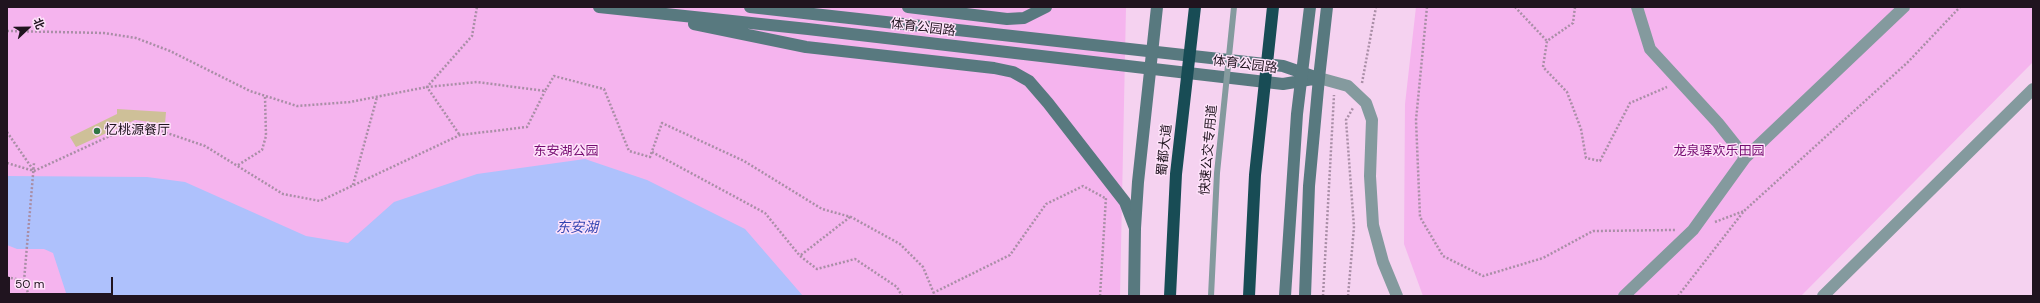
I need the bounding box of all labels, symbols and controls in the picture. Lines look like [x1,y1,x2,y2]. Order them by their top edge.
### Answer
north arrow [8,8,48,48]
text: 北 [31,16,48,31]
street label: 体育公园路 [890,16,956,40]
street label: 体育公园路 [1212,53,1278,77]
street label: 快速公交专用道 [1197,104,1221,196]
place label: 忆桃源餐厅 [105,123,170,139]
street label: 蜀都大道 [1155,123,1175,177]
marker: 忆桃源餐厅 [92,126,102,136]
park label: 东安湖公园 [534,144,598,160]
park label: 龙泉驿欢乐田园 [1674,144,1764,160]
water label: 东安湖 [556,220,598,236]
scale bar [10,269,115,295]
text: 50 m [15,276,44,292]

